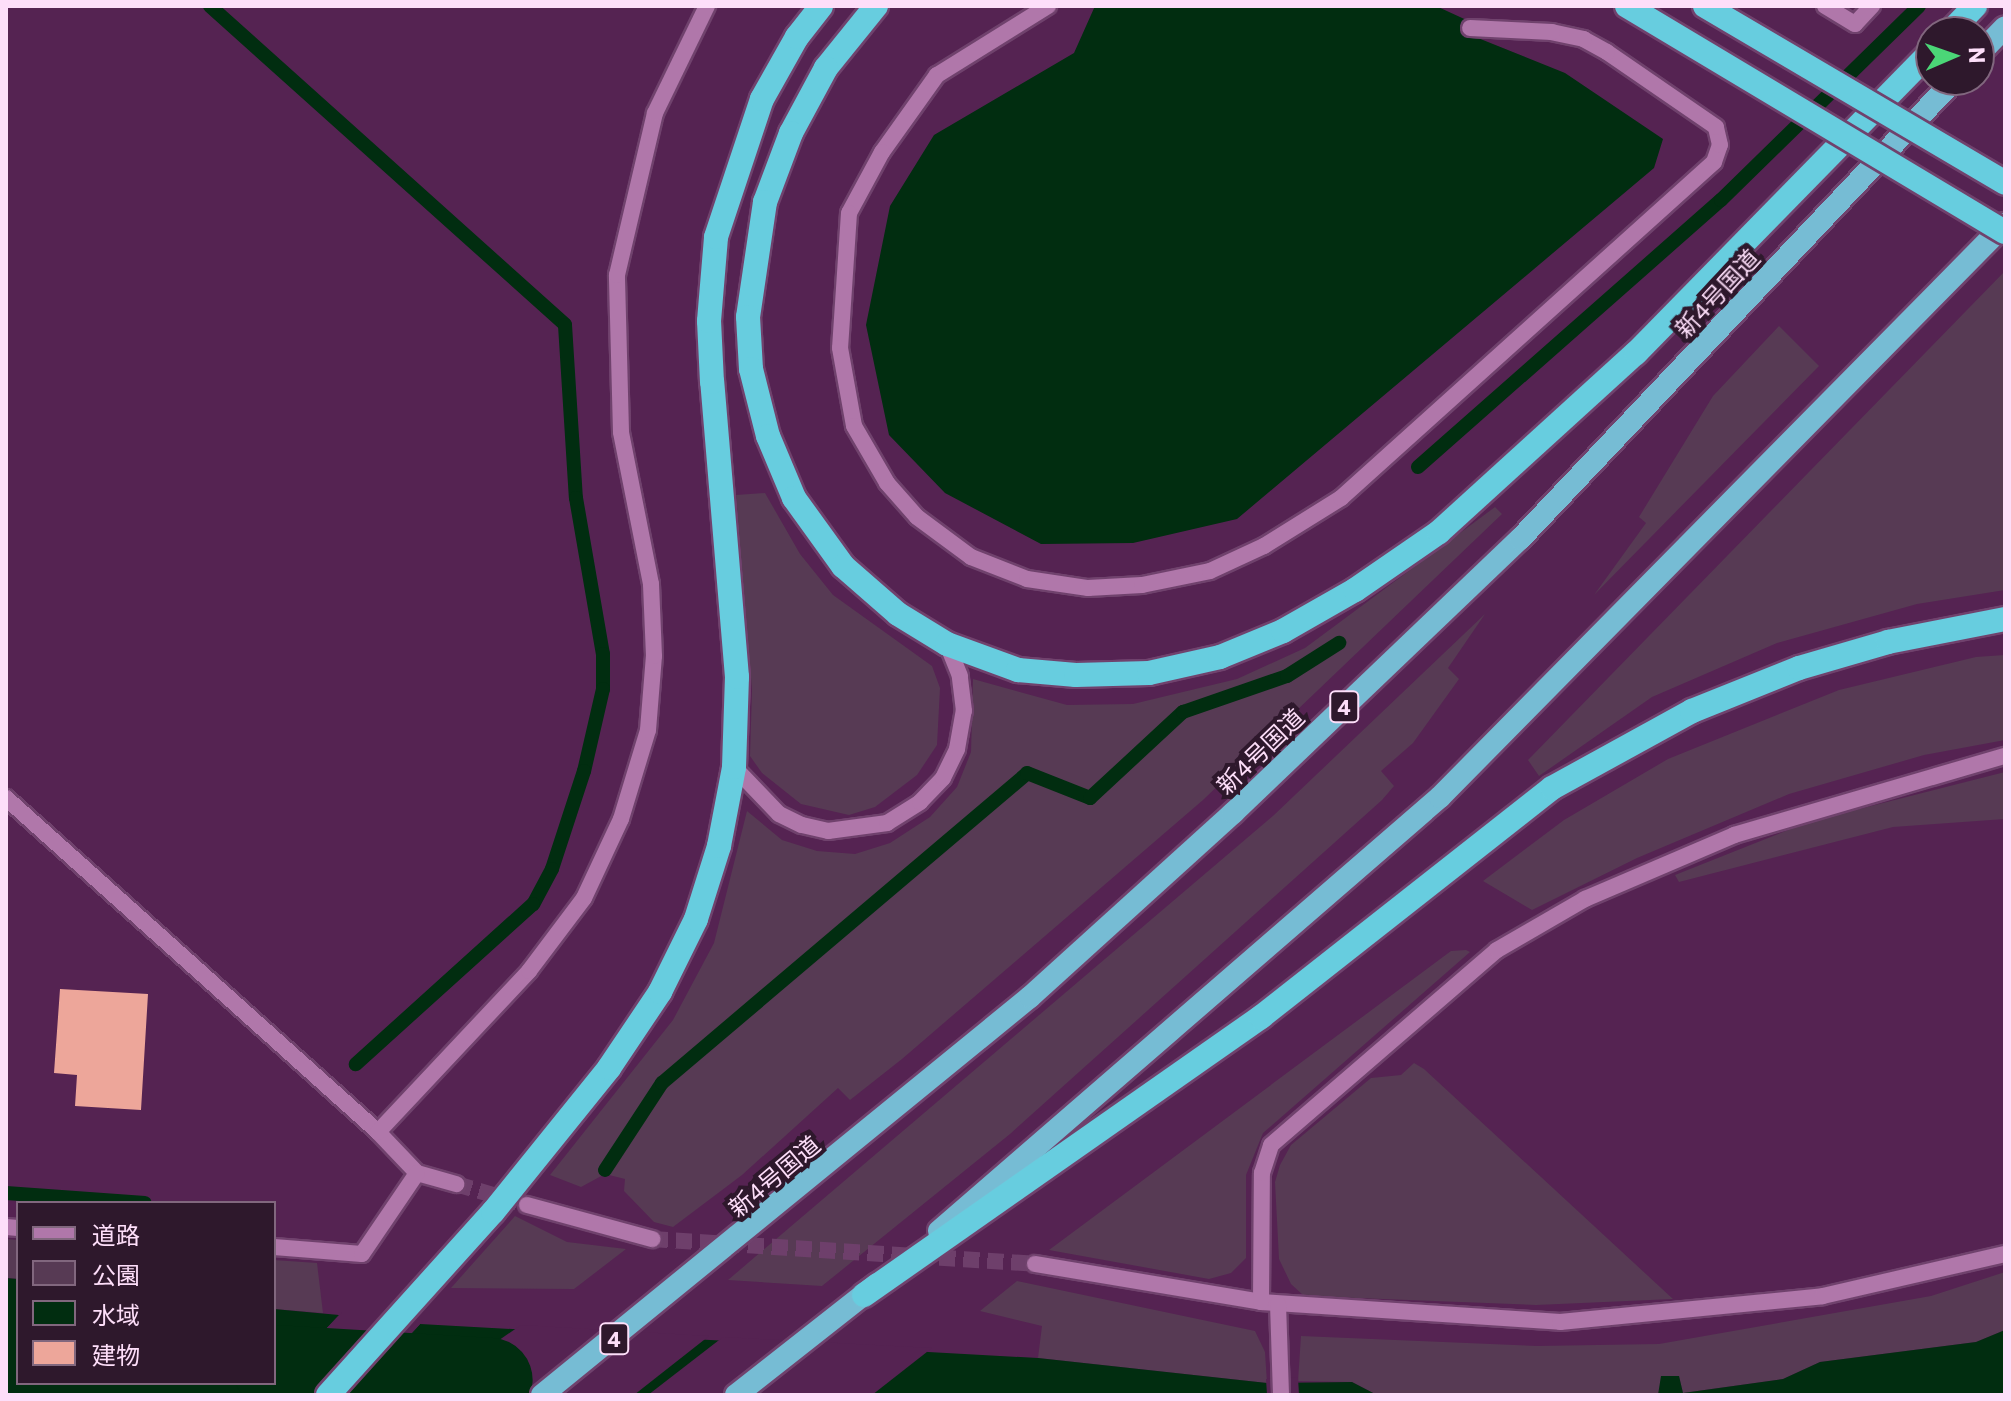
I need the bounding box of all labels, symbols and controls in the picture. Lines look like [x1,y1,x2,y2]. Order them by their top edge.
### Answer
north arrow [1915,16,1995,96]
text: N [1964,46,1991,64]
street label: 新4号国道 [1669,243,1765,343]
road number: 4 [1328,689,1360,725]
street label: 新4号国道 [1210,702,1310,800]
street label: 新4号国道 [722,1129,826,1223]
legend [16,1201,276,1385]
text: 道路 [92,1220,140,1249]
text: 公園 [92,1260,140,1289]
text: 水域 [92,1300,140,1329]
road number: 4 [598,1321,630,1357]
text: 建物 [92,1340,140,1369]

